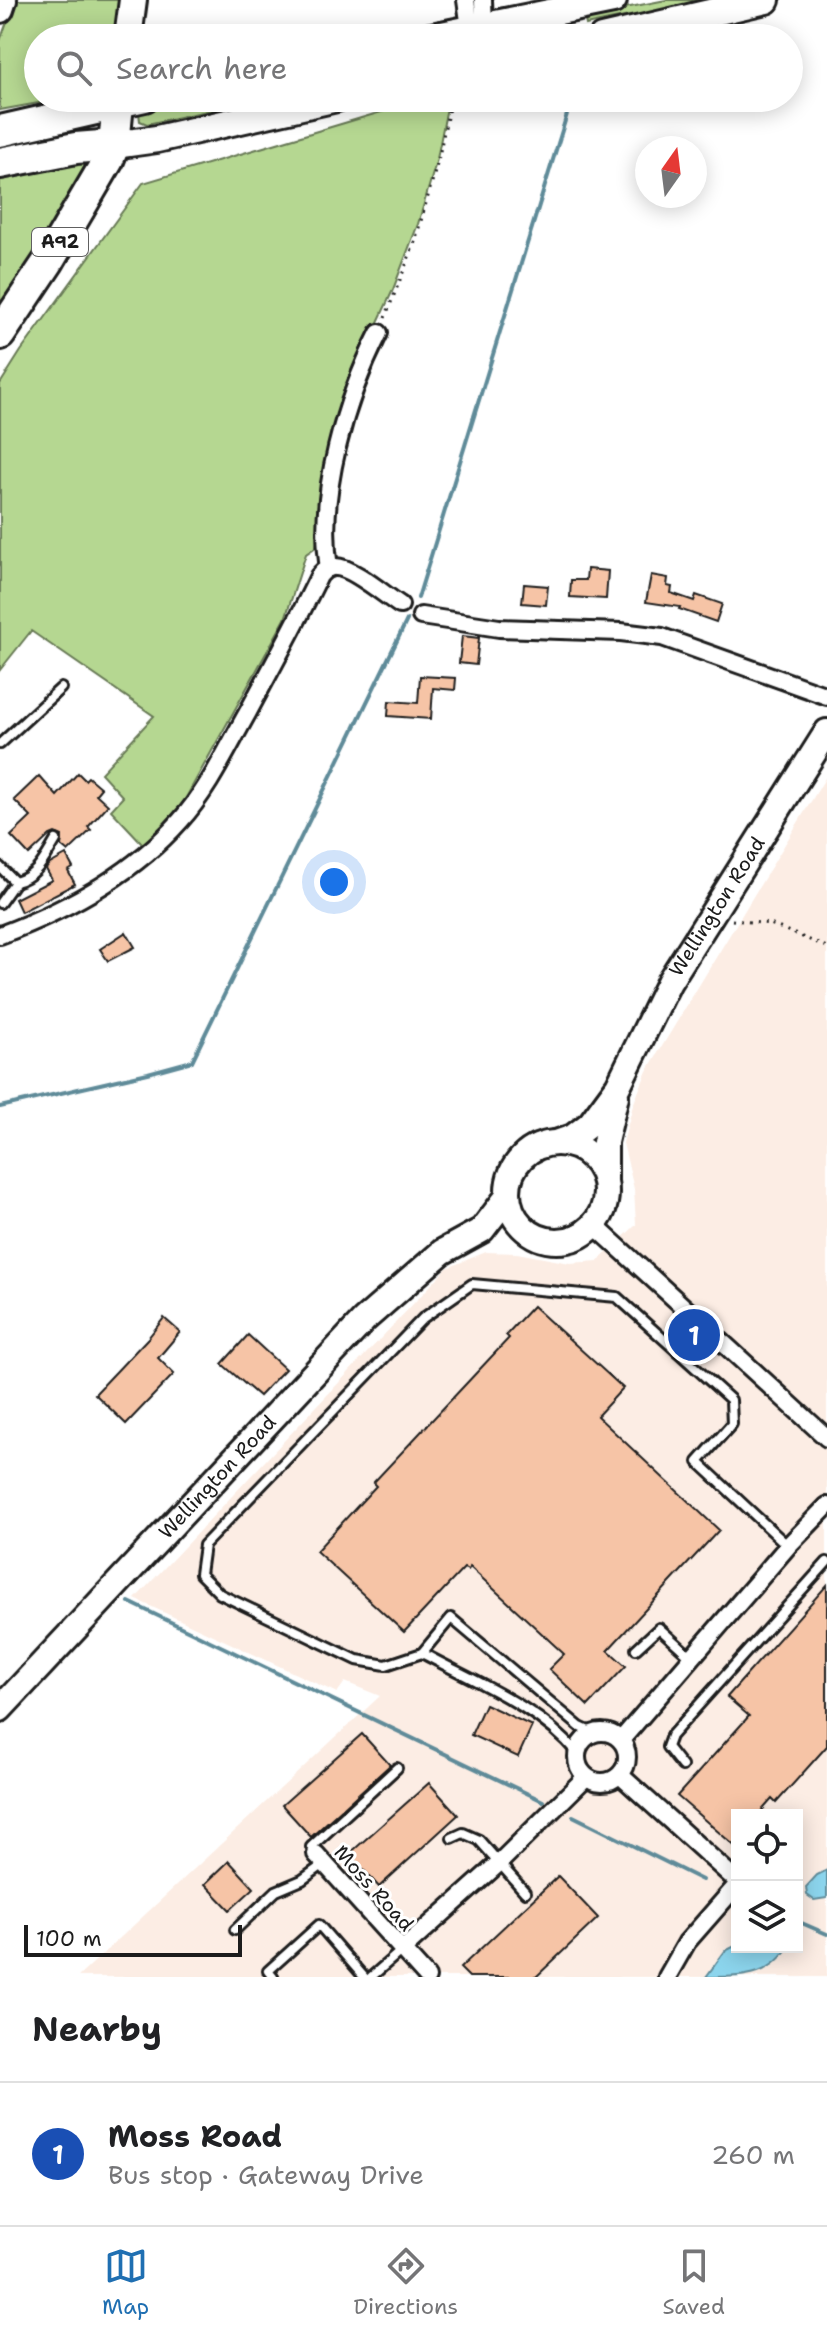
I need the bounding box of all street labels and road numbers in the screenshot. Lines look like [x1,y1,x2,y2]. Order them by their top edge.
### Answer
road number: A92 [32,228,88,256]
street label: Wellington Road [663,831,771,981]
street label: Wellington Road [153,1409,282,1544]
street label: Moss Road [328,1839,420,1937]

